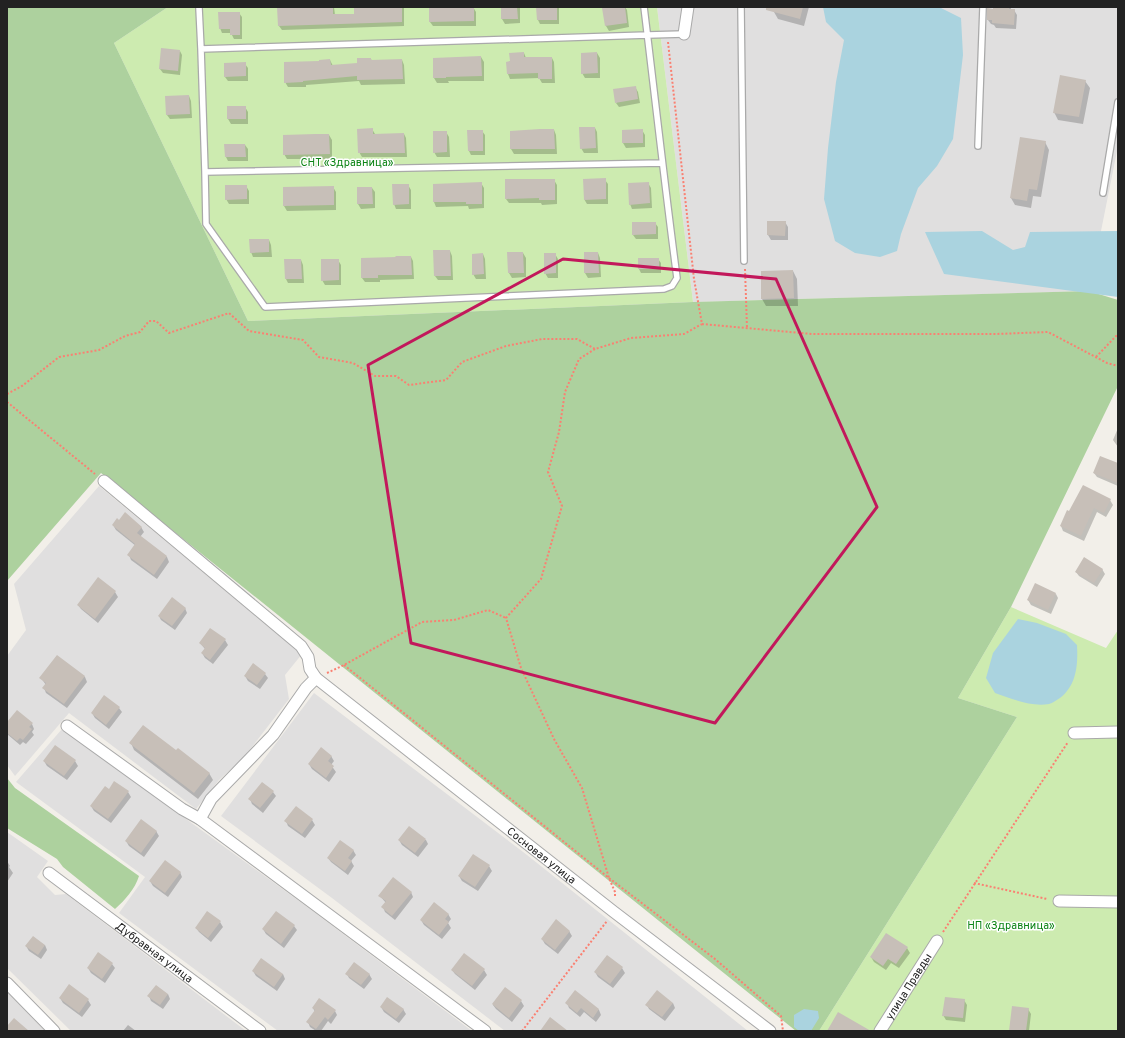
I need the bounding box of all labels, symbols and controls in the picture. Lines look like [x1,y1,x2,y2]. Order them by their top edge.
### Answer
park label: СНТ «Здравница» [301,156,394,170]
street label: Сосновая улица [504,825,579,888]
park label: НП «Здравница» [967,919,1055,933]
street label: Дубравная улица [113,920,196,986]
street label: улица Правды [883,951,935,1023]

